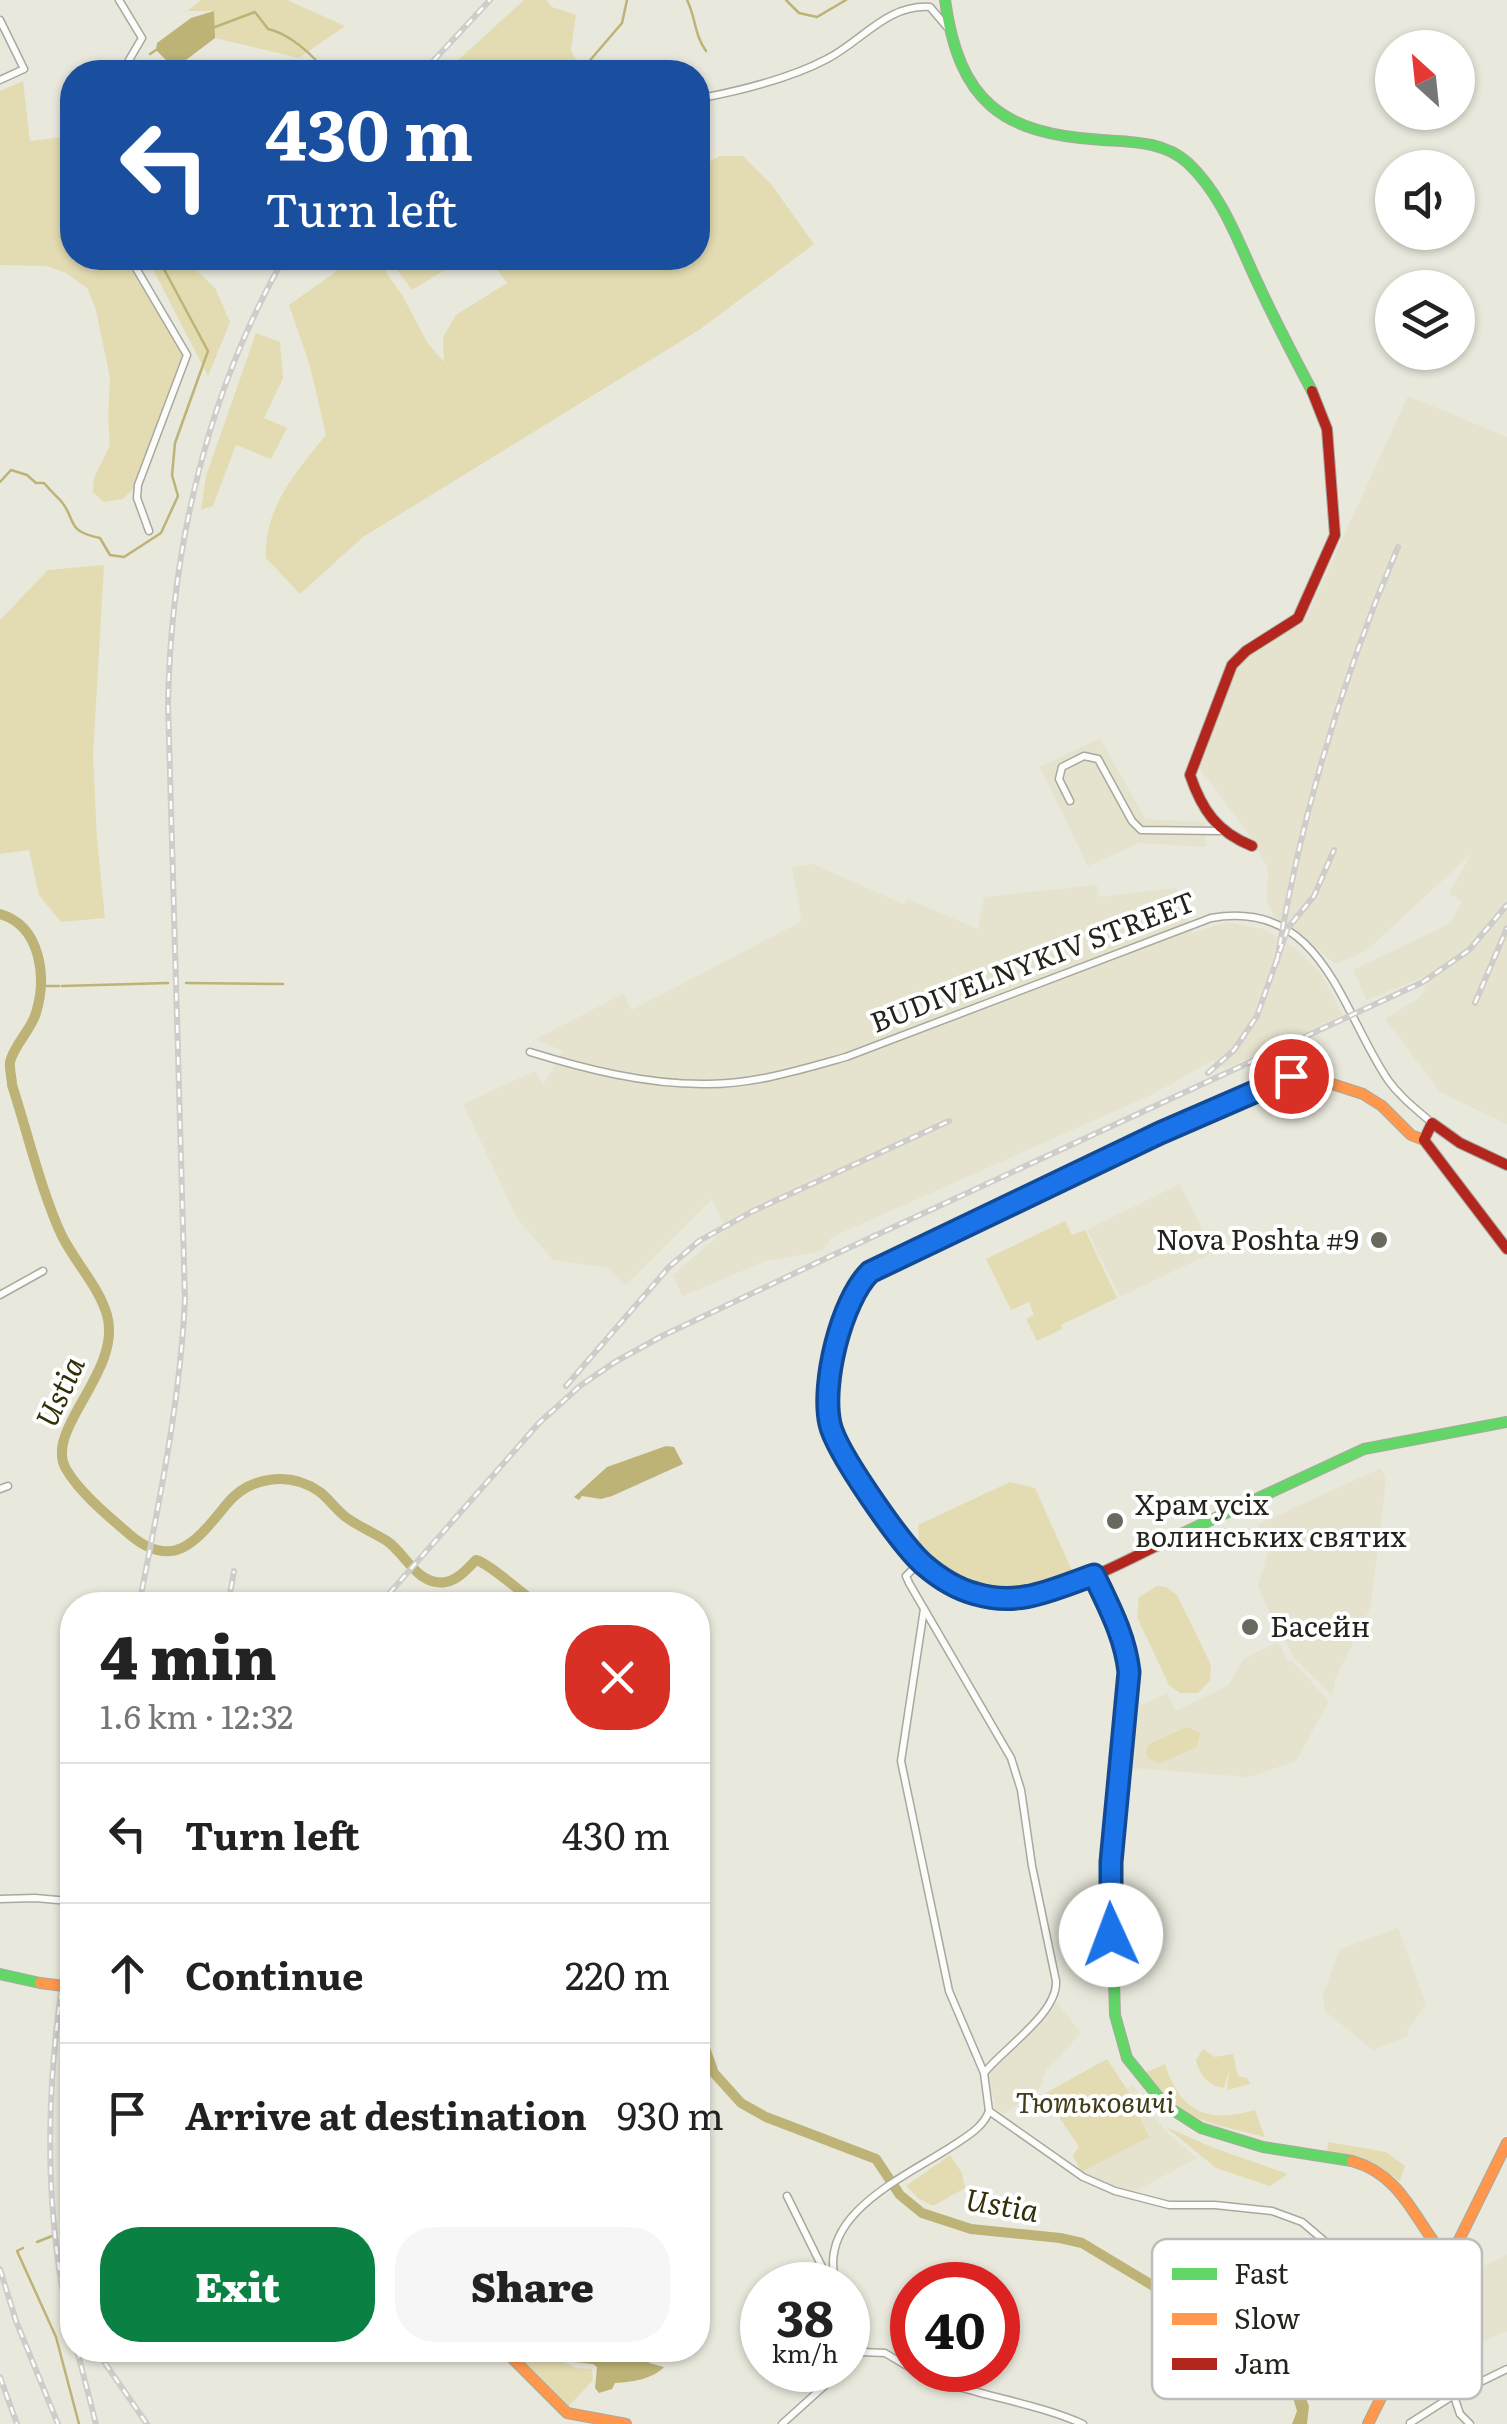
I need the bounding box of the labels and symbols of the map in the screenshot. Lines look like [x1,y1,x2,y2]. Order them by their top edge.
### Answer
north arrow [1375,30,1475,130]
street label: BUDIVELNYKIV STREET [864,879,1201,1042]
pin [1249,1034,1334,1119]
place label: Nova Poshta #9 [1156,1217,1359,1259]
marker: Nova Poshta #9 [1368,1229,1390,1251]
water label: Ustia [23,1348,94,1433]
place label: Храм усіх волинських святих [1135,1482,1407,1556]
marker: Храм усіх волинських святих [1104,1510,1126,1532]
place label: Басейн [1270,1604,1370,1646]
marker: Басейн [1239,1616,1261,1638]
position arrow [1059,1883,1163,1987]
park label: Тютьковичі [1016,2080,1175,2122]
water label: Ustia [963,2175,1043,2231]
legend [1152,2239,1482,2399]
text: Fast [1234,2251,1289,2293]
speed limit sign: 40 [890,2262,1020,2392]
text: Slow [1234,2296,1300,2338]
text: Jam [1234,2341,1290,2383]

